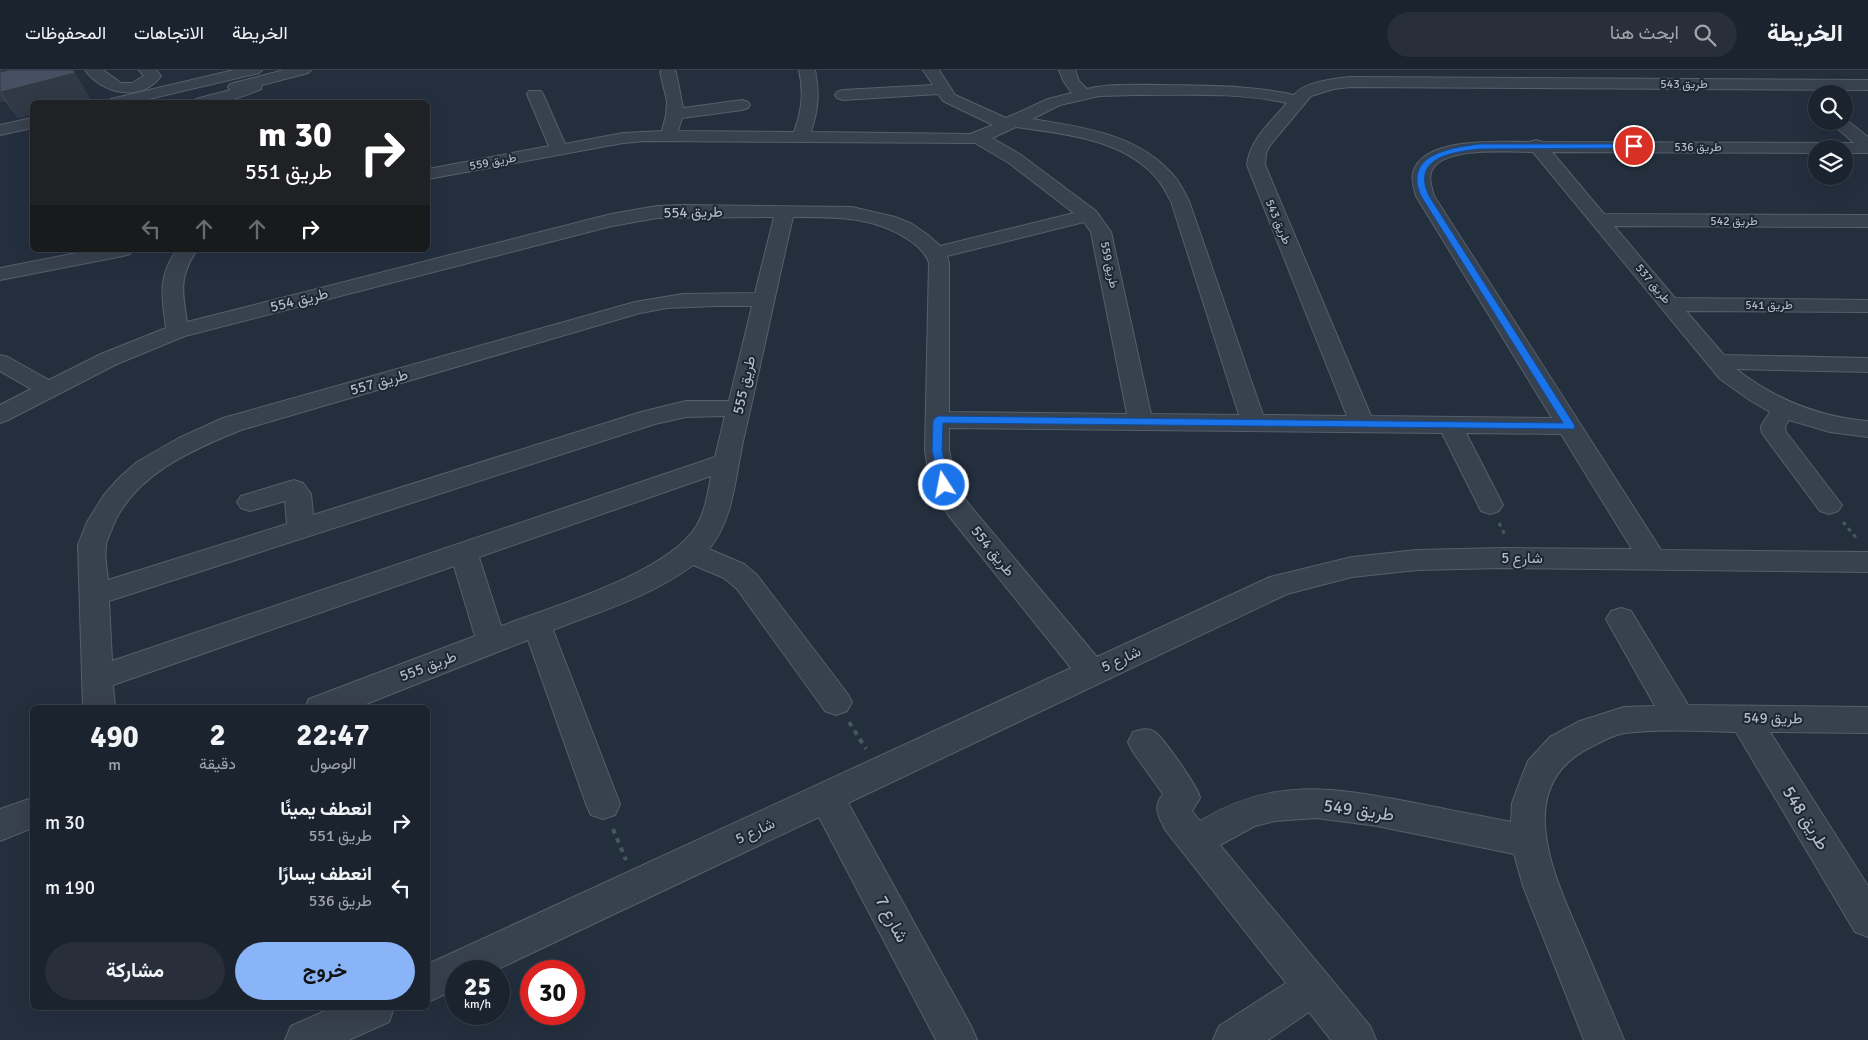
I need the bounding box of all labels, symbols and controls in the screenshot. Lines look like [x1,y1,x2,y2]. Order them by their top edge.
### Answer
search box [1387,12,1737,57]
text: الخريطة [1767,18,1843,48]
text: ابحث هنا [1610,21,1679,45]
icon: search [1691,21,1719,49]
text: المحفوظات [25,22,106,44]
text: الاتجاهات [134,22,204,44]
text: الخريطة [232,22,288,44]
street label: طريق 543 [1660,77,1708,92]
map controls [1808,85,1853,185]
button: search [1808,85,1853,130]
text: 30 m [258,113,332,156]
icon: right [350,120,415,185]
pin [1613,125,1655,167]
icon: arrive [1620,132,1648,160]
street label: طريق 536 [1674,140,1722,155]
button: layers [1808,140,1853,185]
street label: طريق 559 [468,150,518,174]
text: طريق 551 [245,158,332,185]
street label: طريق 543 [1262,197,1294,247]
street label: طريق 554 [663,202,723,223]
street label: طريق 542 [1710,214,1758,229]
icon: left [137,215,165,243]
icon: ahead [190,215,218,243]
icon: ahead [243,215,271,243]
icon: right [296,215,324,243]
street label: طريق 559 [1097,240,1121,290]
street label: طريق 537 [1632,261,1674,307]
street label: طريق 554 [268,284,330,317]
street label: طريق 541 [1745,298,1793,313]
street label: طريق 555 [729,354,760,416]
street label: طريق 557 [348,365,411,400]
position arrow [917,458,969,510]
street label: طريق 554 [967,522,1019,581]
street label: شارع 5 [1501,549,1543,569]
street label: شارع 5 [1098,642,1145,678]
street label: طريق 555 [397,647,460,686]
street label: طريق 549 [1743,708,1803,729]
text: 2 [209,717,226,754]
text: 22:47 [296,717,370,754]
text: 490 [90,719,139,756]
text: دقيقة [199,754,236,774]
text: الوصول [310,754,356,774]
text: m [108,755,121,775]
street label: طريق 548 [1778,782,1834,854]
street label: طريق 549 [1322,794,1396,826]
text: انعطف يمينًا [280,797,372,821]
icon: right [387,809,415,837]
text: 30 m [45,811,85,835]
street label: شارع 5 [732,814,779,850]
text: طريق 551 [309,826,372,846]
text: انعطف يسارًا [278,862,372,886]
icon: left [387,874,415,902]
text: 190 m [45,876,95,900]
text: طريق 536 [309,891,372,911]
street label: شارع 7 [870,892,913,947]
button: مشاركة [45,942,225,1000]
button: خروج [235,942,415,1000]
speed limit sign: 30 [520,960,585,1025]
text: 25 [464,971,491,1002]
text: km/h [464,997,491,1012]

